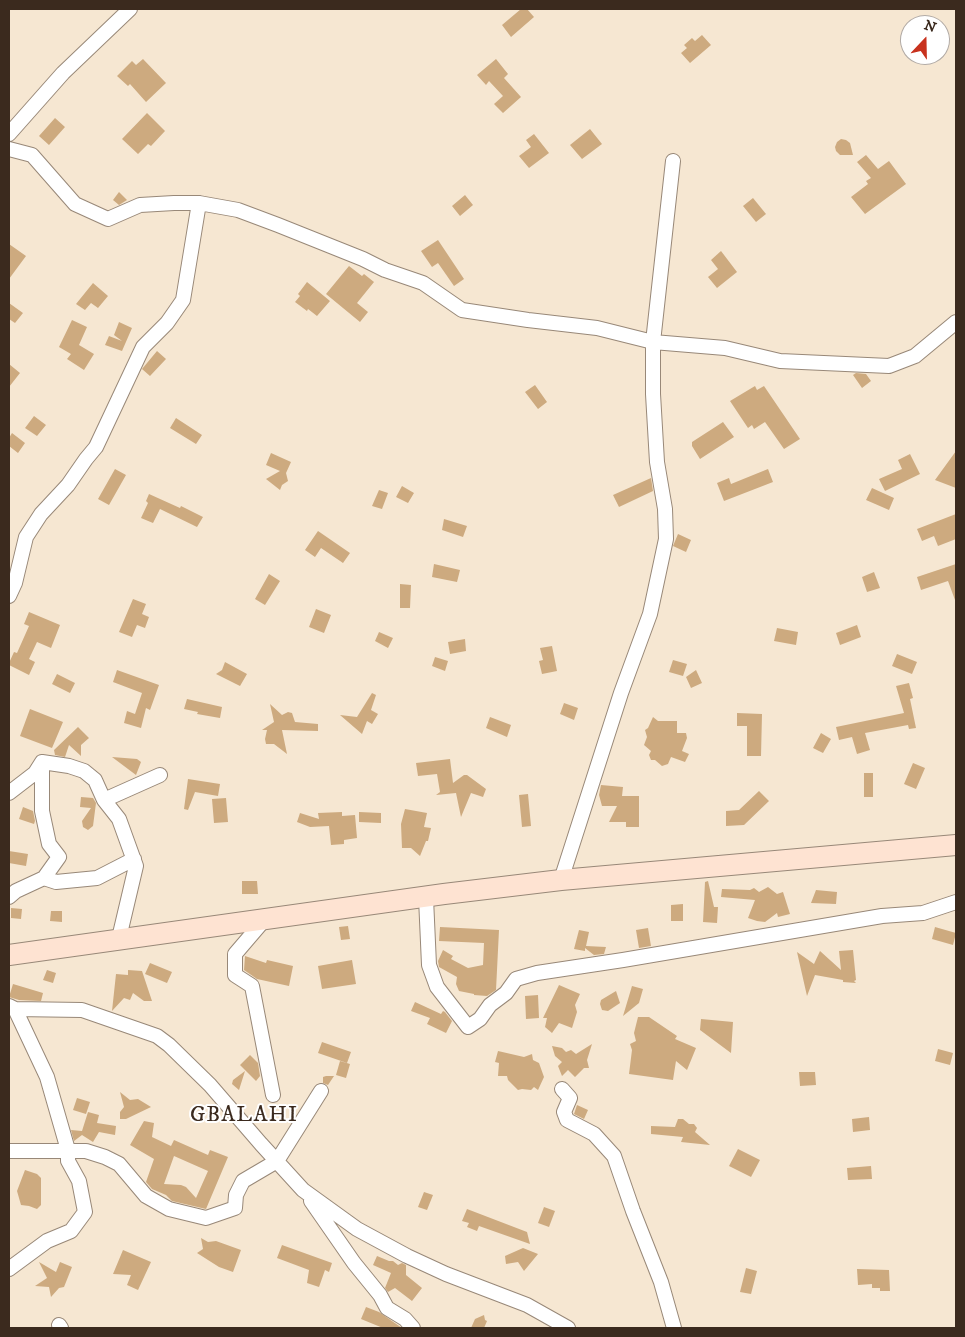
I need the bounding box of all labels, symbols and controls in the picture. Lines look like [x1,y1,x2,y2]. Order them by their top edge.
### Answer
north arrow [900,15,950,65]
text: N [921,16,939,37]
district label: GBALAHI [189,1103,299,1129]

